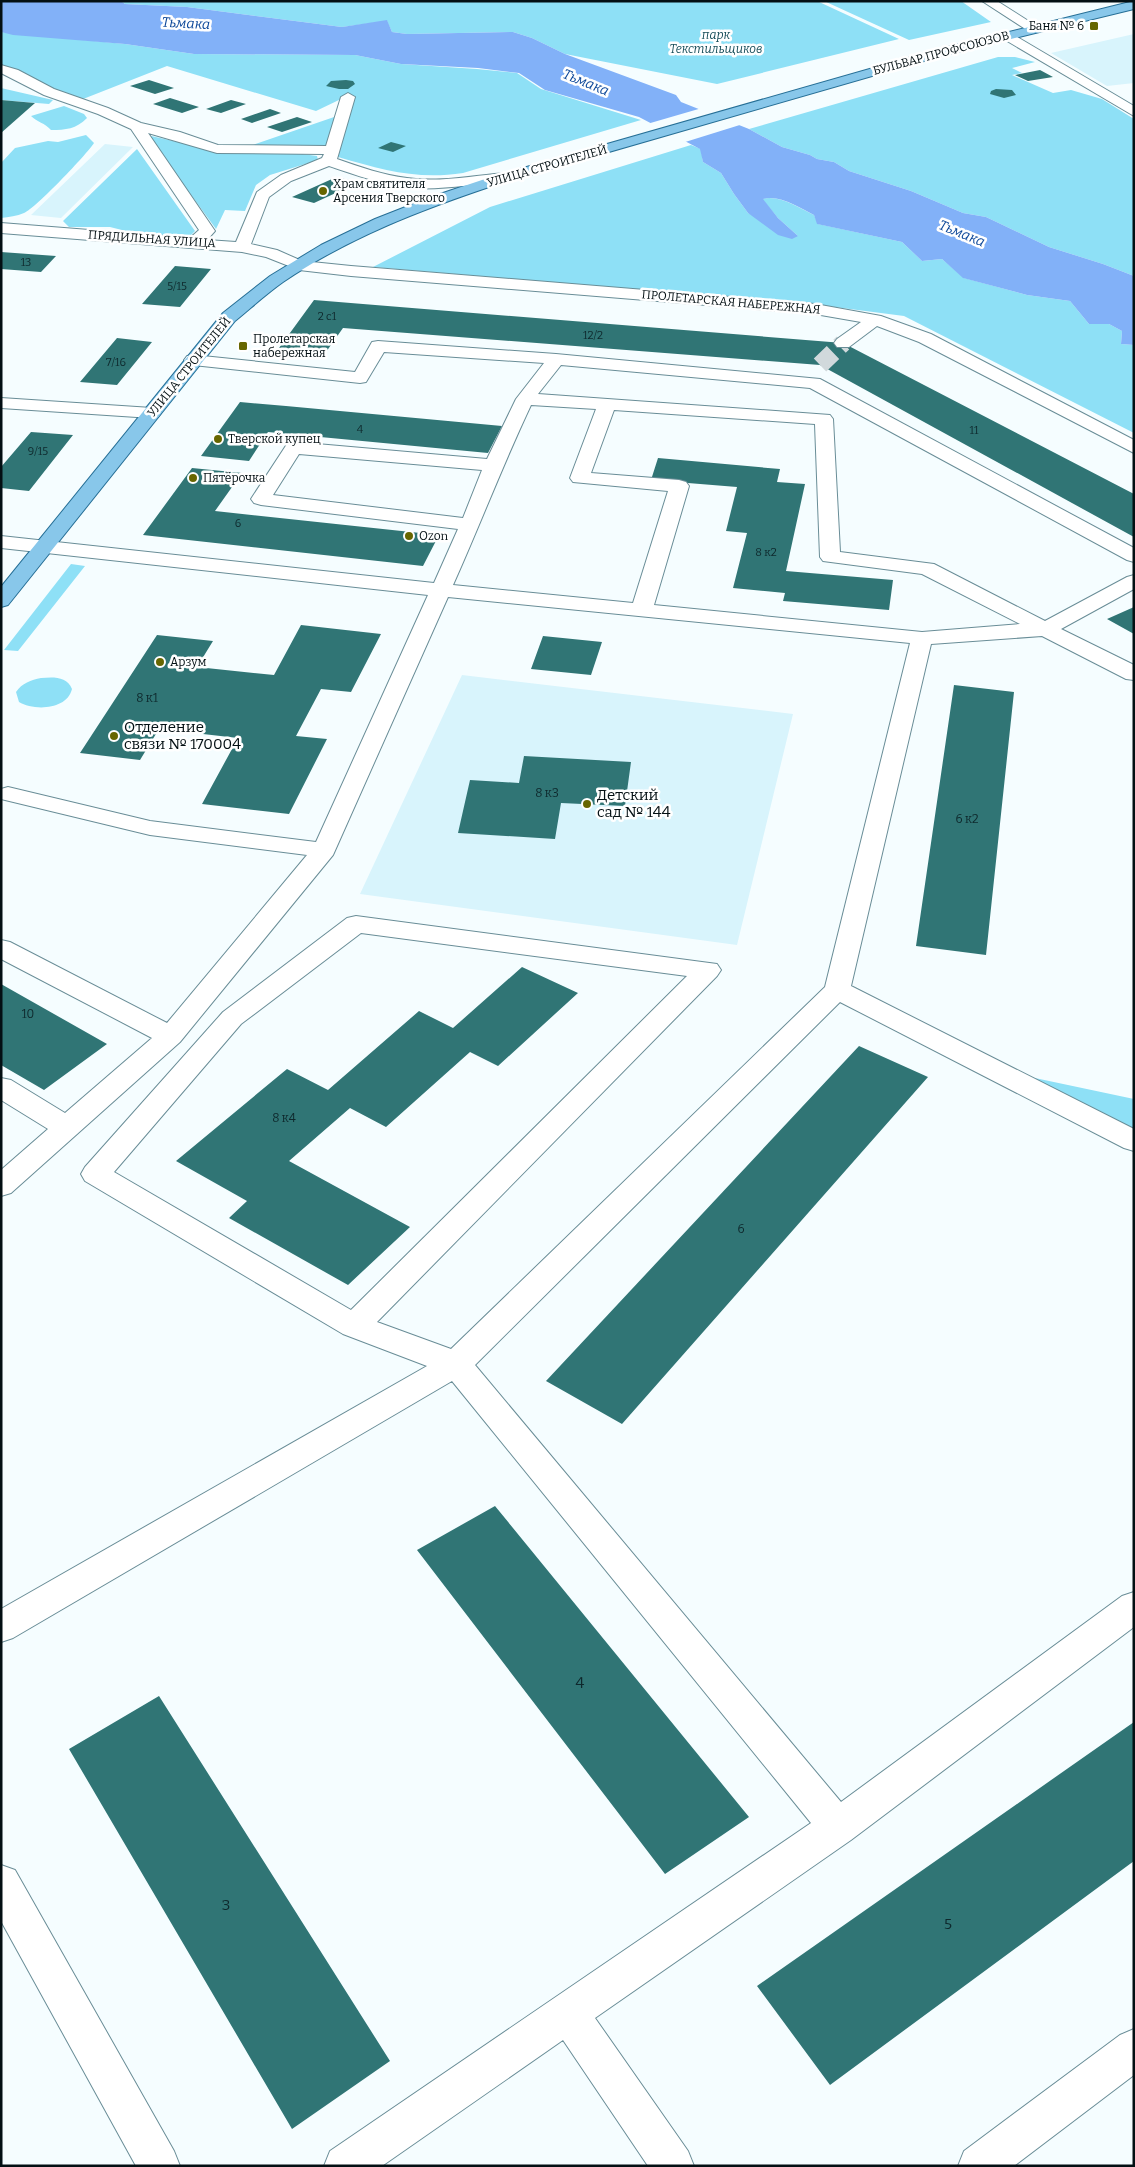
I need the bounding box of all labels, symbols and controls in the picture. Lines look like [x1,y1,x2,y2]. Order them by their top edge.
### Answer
water label: Тьмака [161,14,211,33]
place label: Баня № 6 [1029,19,1084,33]
marker: Баня № 6 [1088,20,1100,32]
park label: парк Текстильщиков [669,28,763,56]
street label: БУЛЬВАР ПРОФСОЮЗОВ [871,28,1011,78]
water label: Тьмака [560,65,612,99]
street label: УЛИЦА СТРОИТЕЛЕЙ [485,141,609,190]
place label: Храм святителя Арсения Тверского [333,177,445,205]
marker: Храм святителя Арсения Тверского [317,185,329,197]
water label: Тьмака [936,216,988,250]
street label: ПРЯДИЛЬНАЯ УЛИЦА [88,228,217,250]
house number: 13 [21,256,31,269]
house number: 5/15 [167,280,187,293]
street label: ПРОЛЕТАРСКАЯ НАБЕРЕЖНАЯ [641,287,821,317]
house number: 2 с1 [318,310,337,323]
street label: УЛИЦА СТРОИТЕЛЕЙ [144,313,234,420]
house number: 12/2 [583,329,603,342]
place label: Пролетарская набережная [253,332,336,360]
marker: Пролетарская набережная [237,340,249,352]
house number: 7/16 [106,356,126,369]
house number: 4 [357,423,364,436]
house number: 11 [970,424,979,437]
place label: Тверской купец [228,432,321,446]
marker: Тверской купец [212,433,224,445]
house number: 9/15 [28,445,48,458]
place label: Пятёрочка [203,471,266,485]
marker: Пятёрочка [187,472,199,484]
house number: 6 [235,517,241,530]
place label: Ozon [419,529,449,543]
marker: Ozon [403,530,415,542]
house number: 8 к2 [755,546,777,559]
place label: Арзум [170,655,206,669]
marker: Арзум [154,656,166,668]
house number: 8 к1 [136,691,158,705]
place label: Отделение связи № 170004 [124,718,241,753]
marker: Отделение связи № 170004 [108,730,120,742]
house number: 8 к3 [535,786,559,800]
place label: Детский сад № 144 [597,786,671,821]
marker: Детский сад № 144 [581,798,593,810]
house number: 6 к2 [955,812,979,826]
house number: 10 [22,1007,34,1021]
house number: 8 к4 [272,1111,296,1125]
house number: 6 [737,1222,745,1236]
house number: 4 [576,1674,585,1692]
house number: 3 [222,1896,230,1914]
house number: 5 [944,1915,952,1933]

